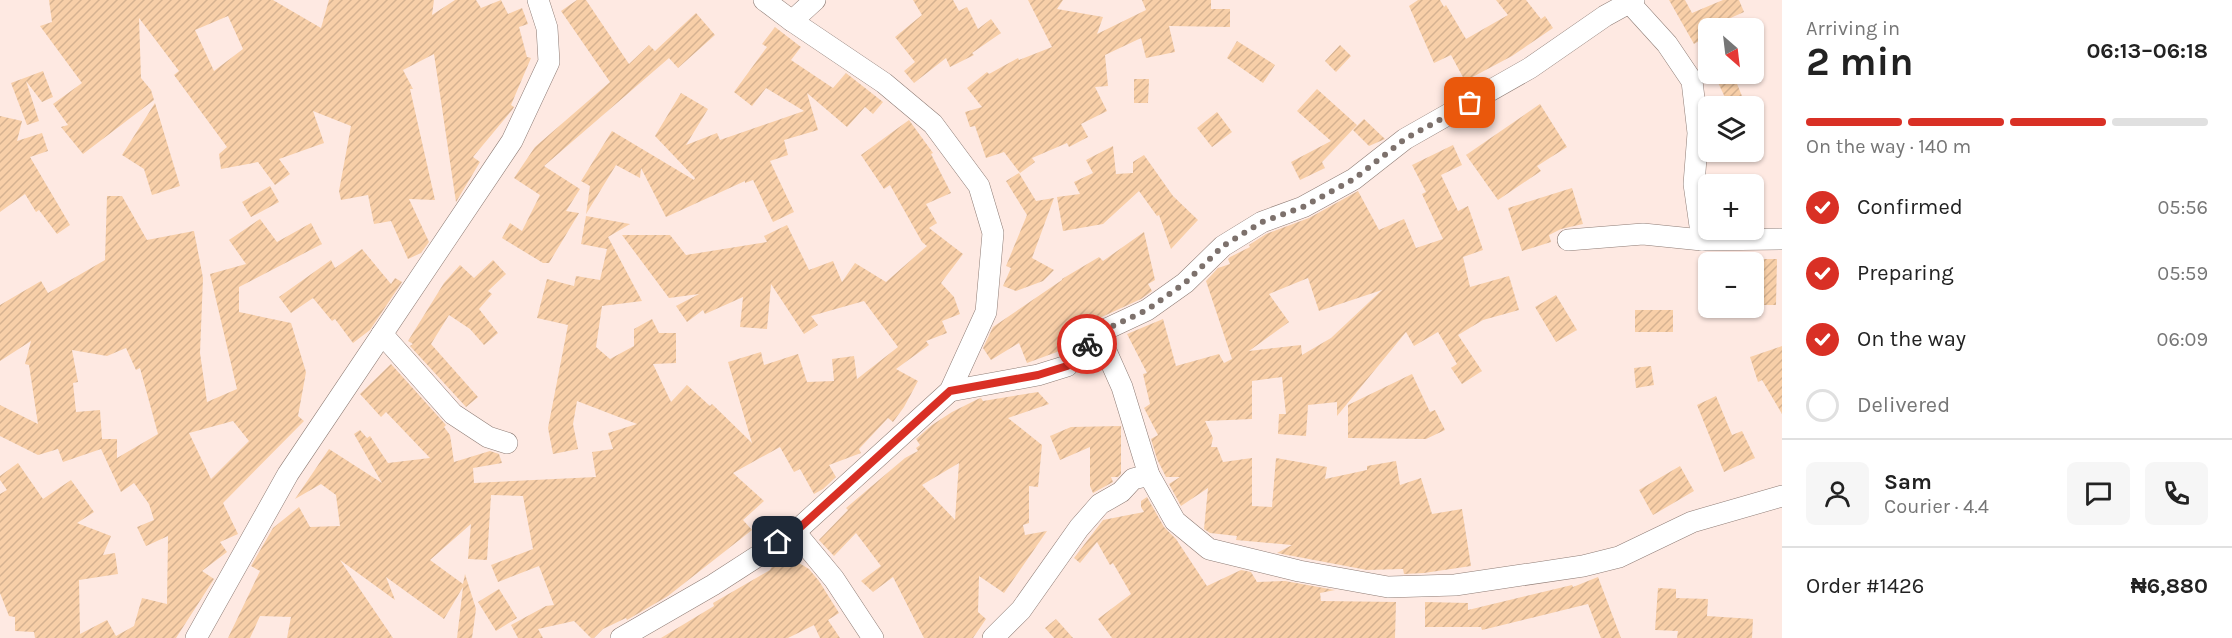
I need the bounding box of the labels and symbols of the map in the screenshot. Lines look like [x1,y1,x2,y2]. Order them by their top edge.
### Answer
north arrow [1698,18,1764,84]
pin [1444,77,1495,128]
courier [1057,314,1117,374]
pin [752,516,803,567]

